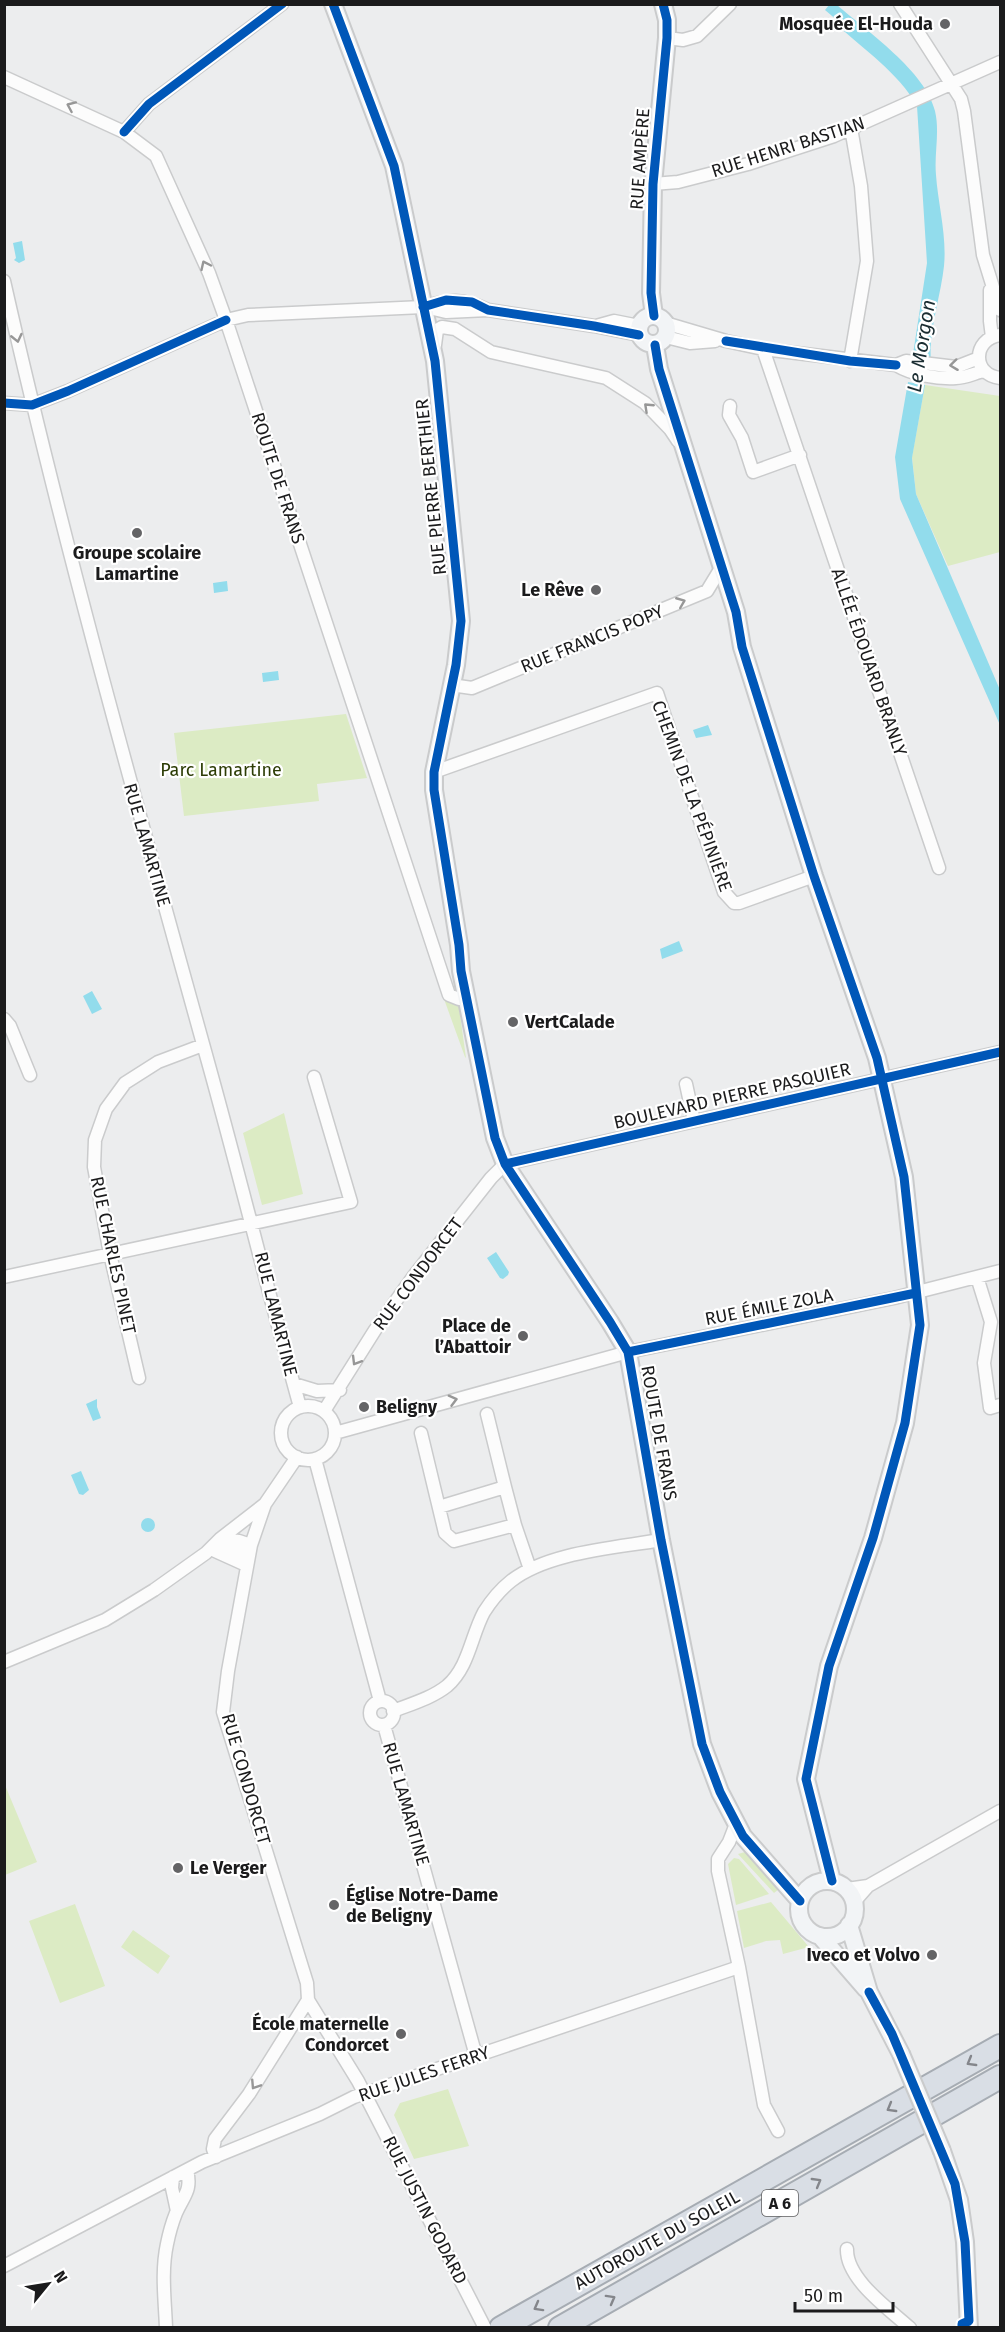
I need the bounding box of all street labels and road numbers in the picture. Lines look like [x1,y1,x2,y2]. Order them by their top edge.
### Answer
street label: RUE AMPÈRE [624,107,655,211]
street label: RUE HENRI BASTIAN [709,112,867,182]
street label: RUE PIERRE BERTHIER [411,398,451,576]
street label: ROUTE DE FRANS [246,409,310,547]
street label: ALLÉE ÉDOUARD BRANLY [827,565,912,759]
street label: RUE FRANCIS POPY [517,600,667,678]
street label: CHEMIN DE LA PÉPINIÈRE [647,697,738,895]
street label: RUE LAMARTINE [119,781,175,909]
street label: BOULEVARD PIERRE PASQUIER [611,1058,853,1134]
street label: RUE CHARLES PINET [86,1174,141,1337]
street label: RUE CONDORCET [368,1213,468,1335]
street label: RUE LAMARTINE [250,1249,302,1379]
street label: RUE ÉMILE ZOLA [703,1283,836,1330]
street label: ROUTE DE FRANS [636,1364,682,1503]
street label: RUE CONDORCET [217,1711,275,1848]
street label: RUE LAMARTINE [378,1740,434,1868]
street label: RUE JULES FERRY [356,2041,493,2107]
street label: RUE JUSTIN GODARD [378,2132,472,2288]
street label: AUTOROUTE DU SOLEIL [571,2185,743,2295]
road number: A 6 [762,2190,798,2216]

